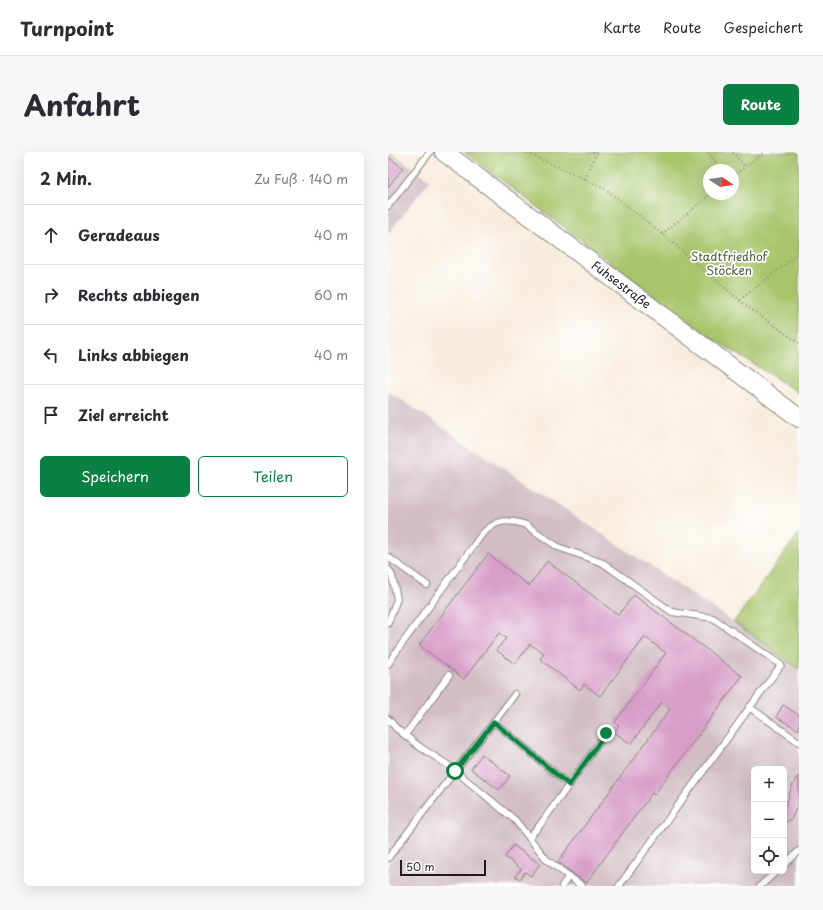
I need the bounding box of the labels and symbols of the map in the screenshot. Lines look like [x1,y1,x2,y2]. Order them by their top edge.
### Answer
north arrow [703,164,739,200]
park label: Stadtfriedhof Stöcken [691,247,769,279]
street label: Fuhsestraße [588,256,655,313]
route end [597,724,615,742]
route start [446,762,464,780]
scale bar [400,858,486,877]

